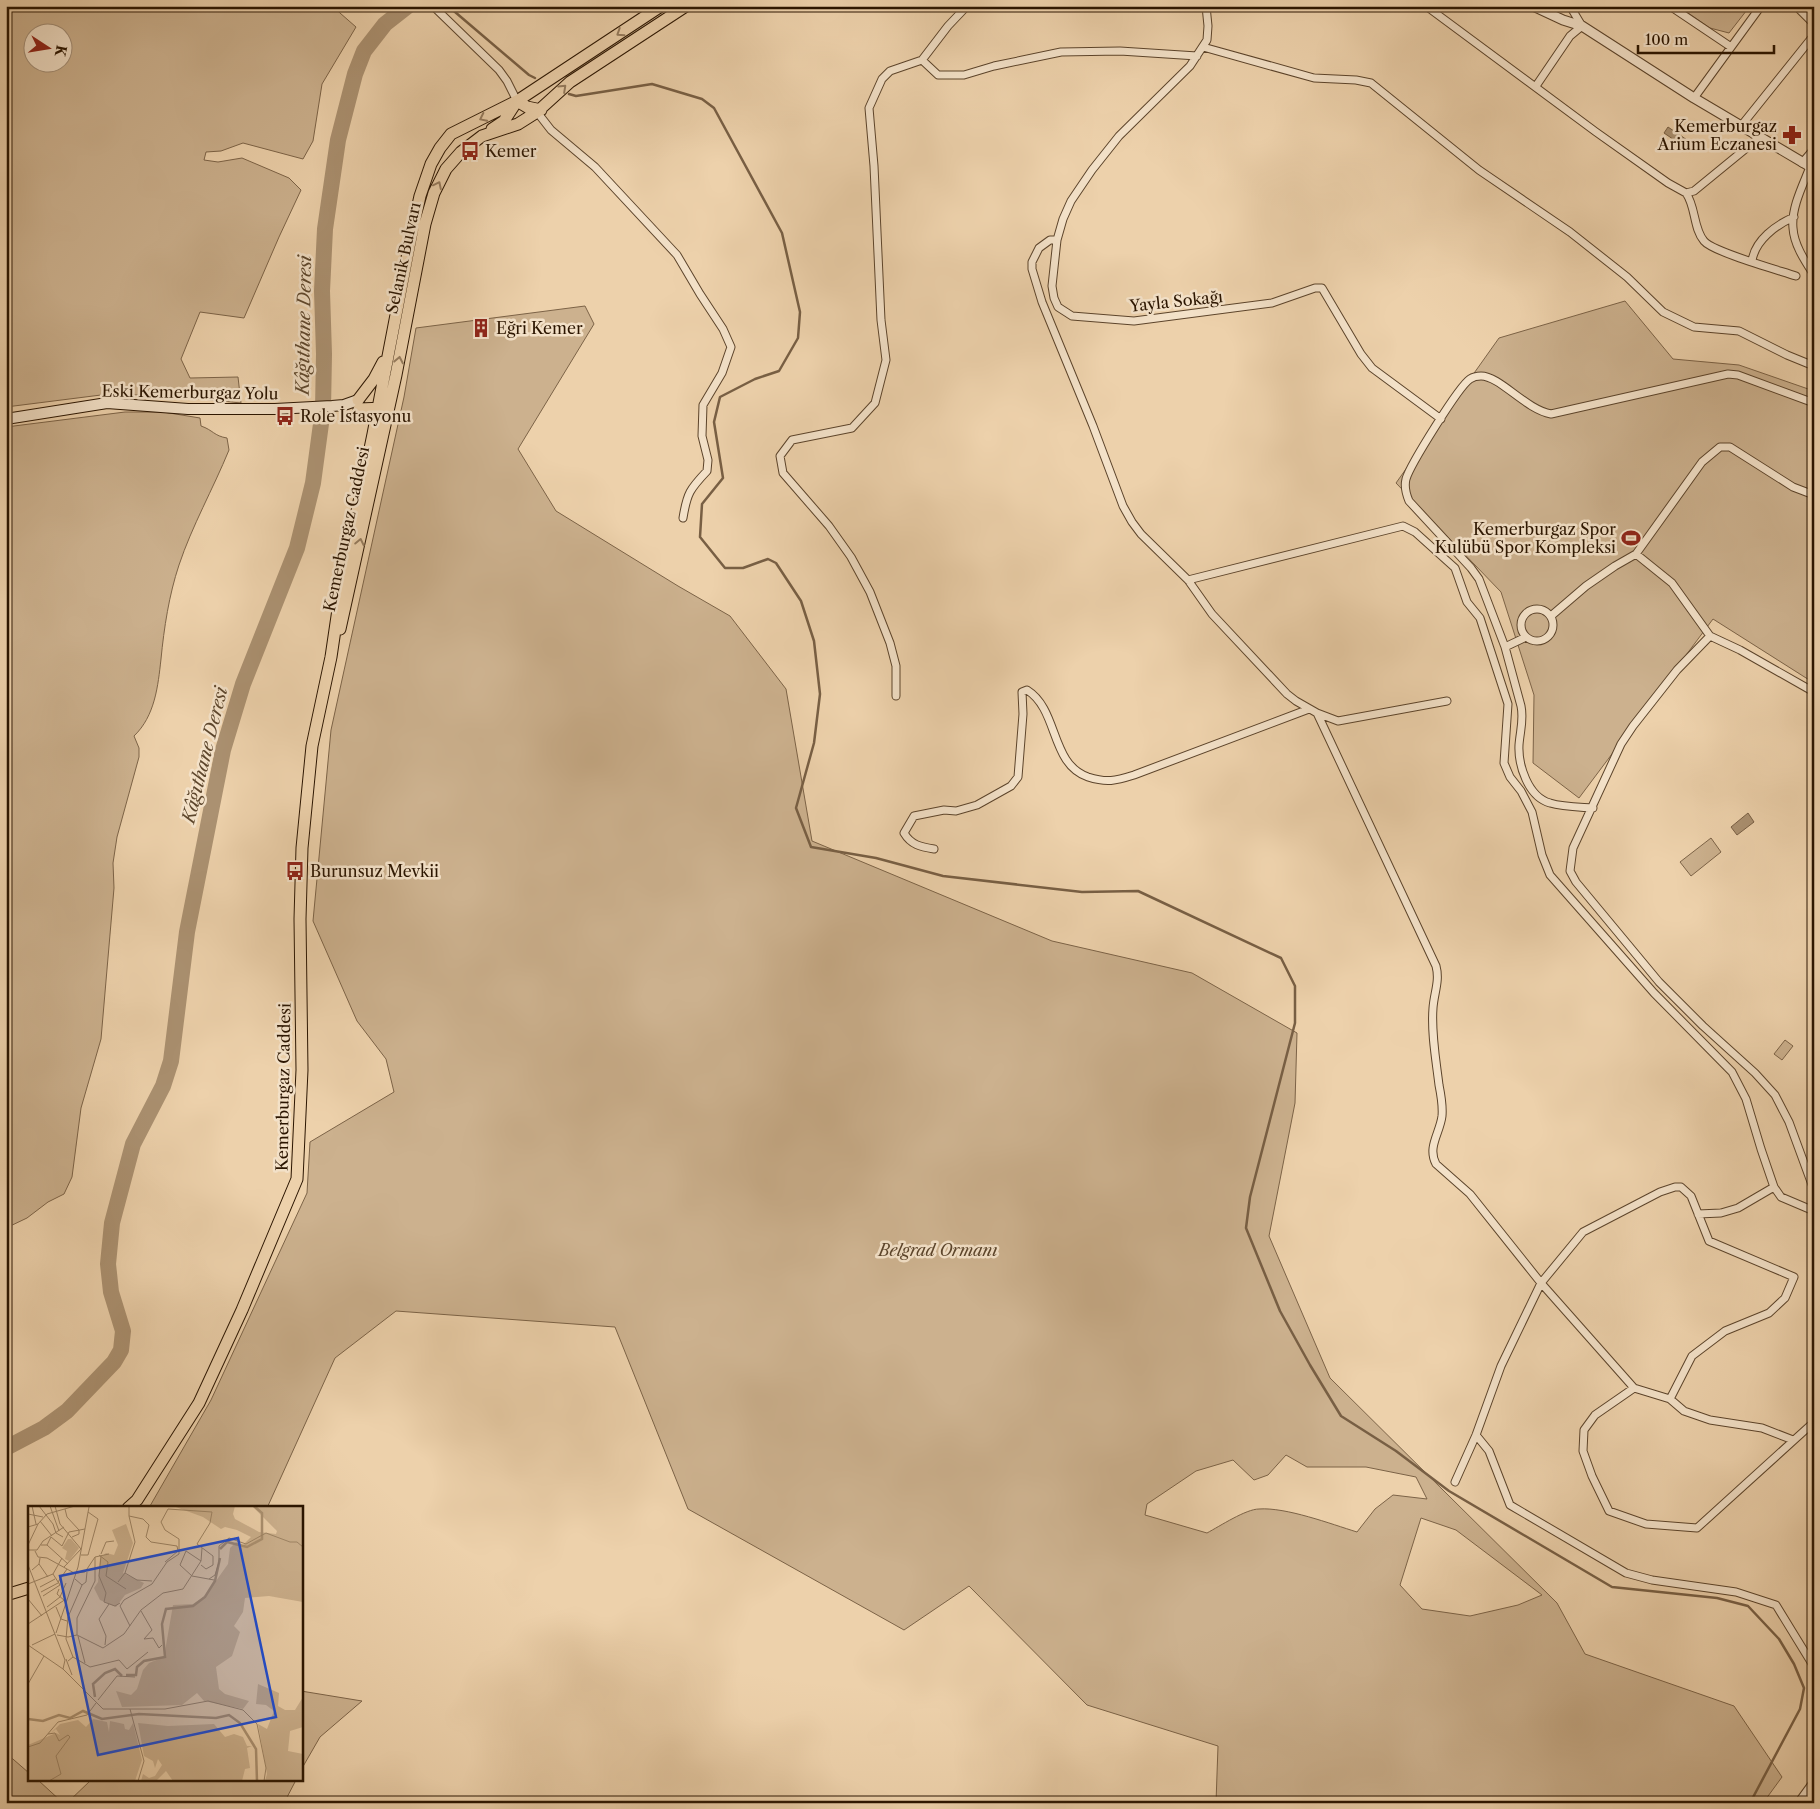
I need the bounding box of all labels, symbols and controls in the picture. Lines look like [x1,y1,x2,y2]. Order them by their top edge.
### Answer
north arrow [22,22,72,72]
scale bar [1638,22,1774,54]
one-way arrow [617,26,626,36]
text: 100 m [1645,30,1688,49]
text: K [51,43,71,59]
one-way arrow [558,85,567,94]
one-way arrow [479,112,488,122]
place label: Kemerburgaz Arium Eczanesi [1657,116,1777,154]
pharmacy icon: Kemerburgaz Arium Eczanesi [1781,124,1803,146]
bus stop icon: Kemer [459,140,481,162]
place label: Kemer [485,141,537,161]
one-way arrow [432,181,443,190]
street label: Selanik Bulvarı [381,200,425,316]
water label: Kâğıthane Deresi [292,254,316,397]
street label: Yayla Sokağı [1127,286,1224,316]
building icon: Eğri Kemer [470,317,492,339]
place label: Eğri Kemer [496,318,583,338]
one-way arrow [393,356,404,364]
street label: Eski Kemerburgaz Yolu [101,380,279,404]
bus stop icon: Role İstasyonu [274,405,296,427]
place label: Role İstasyonu [300,406,411,426]
street label: Kemerburgaz Caddesi [319,445,373,613]
place label: Kemerburgaz Spor Kulübü Spor Kompleksi [1435,519,1616,557]
sports icon: Kemerburgaz Spor Kulübü Spor Kompleksi [1620,527,1642,549]
one-way arrow [355,537,365,546]
water label: Kâğıthane Deresi [177,683,233,827]
bus stop icon: Burunsuz Mevkii [284,860,306,882]
place label: Burunsuz Mevkii [310,861,439,881]
street label: Kemerburgaz Caddesi [272,1003,294,1171]
park label: Belgrad Ormanı [876,1240,998,1260]
inset map [28,1506,302,1782]

